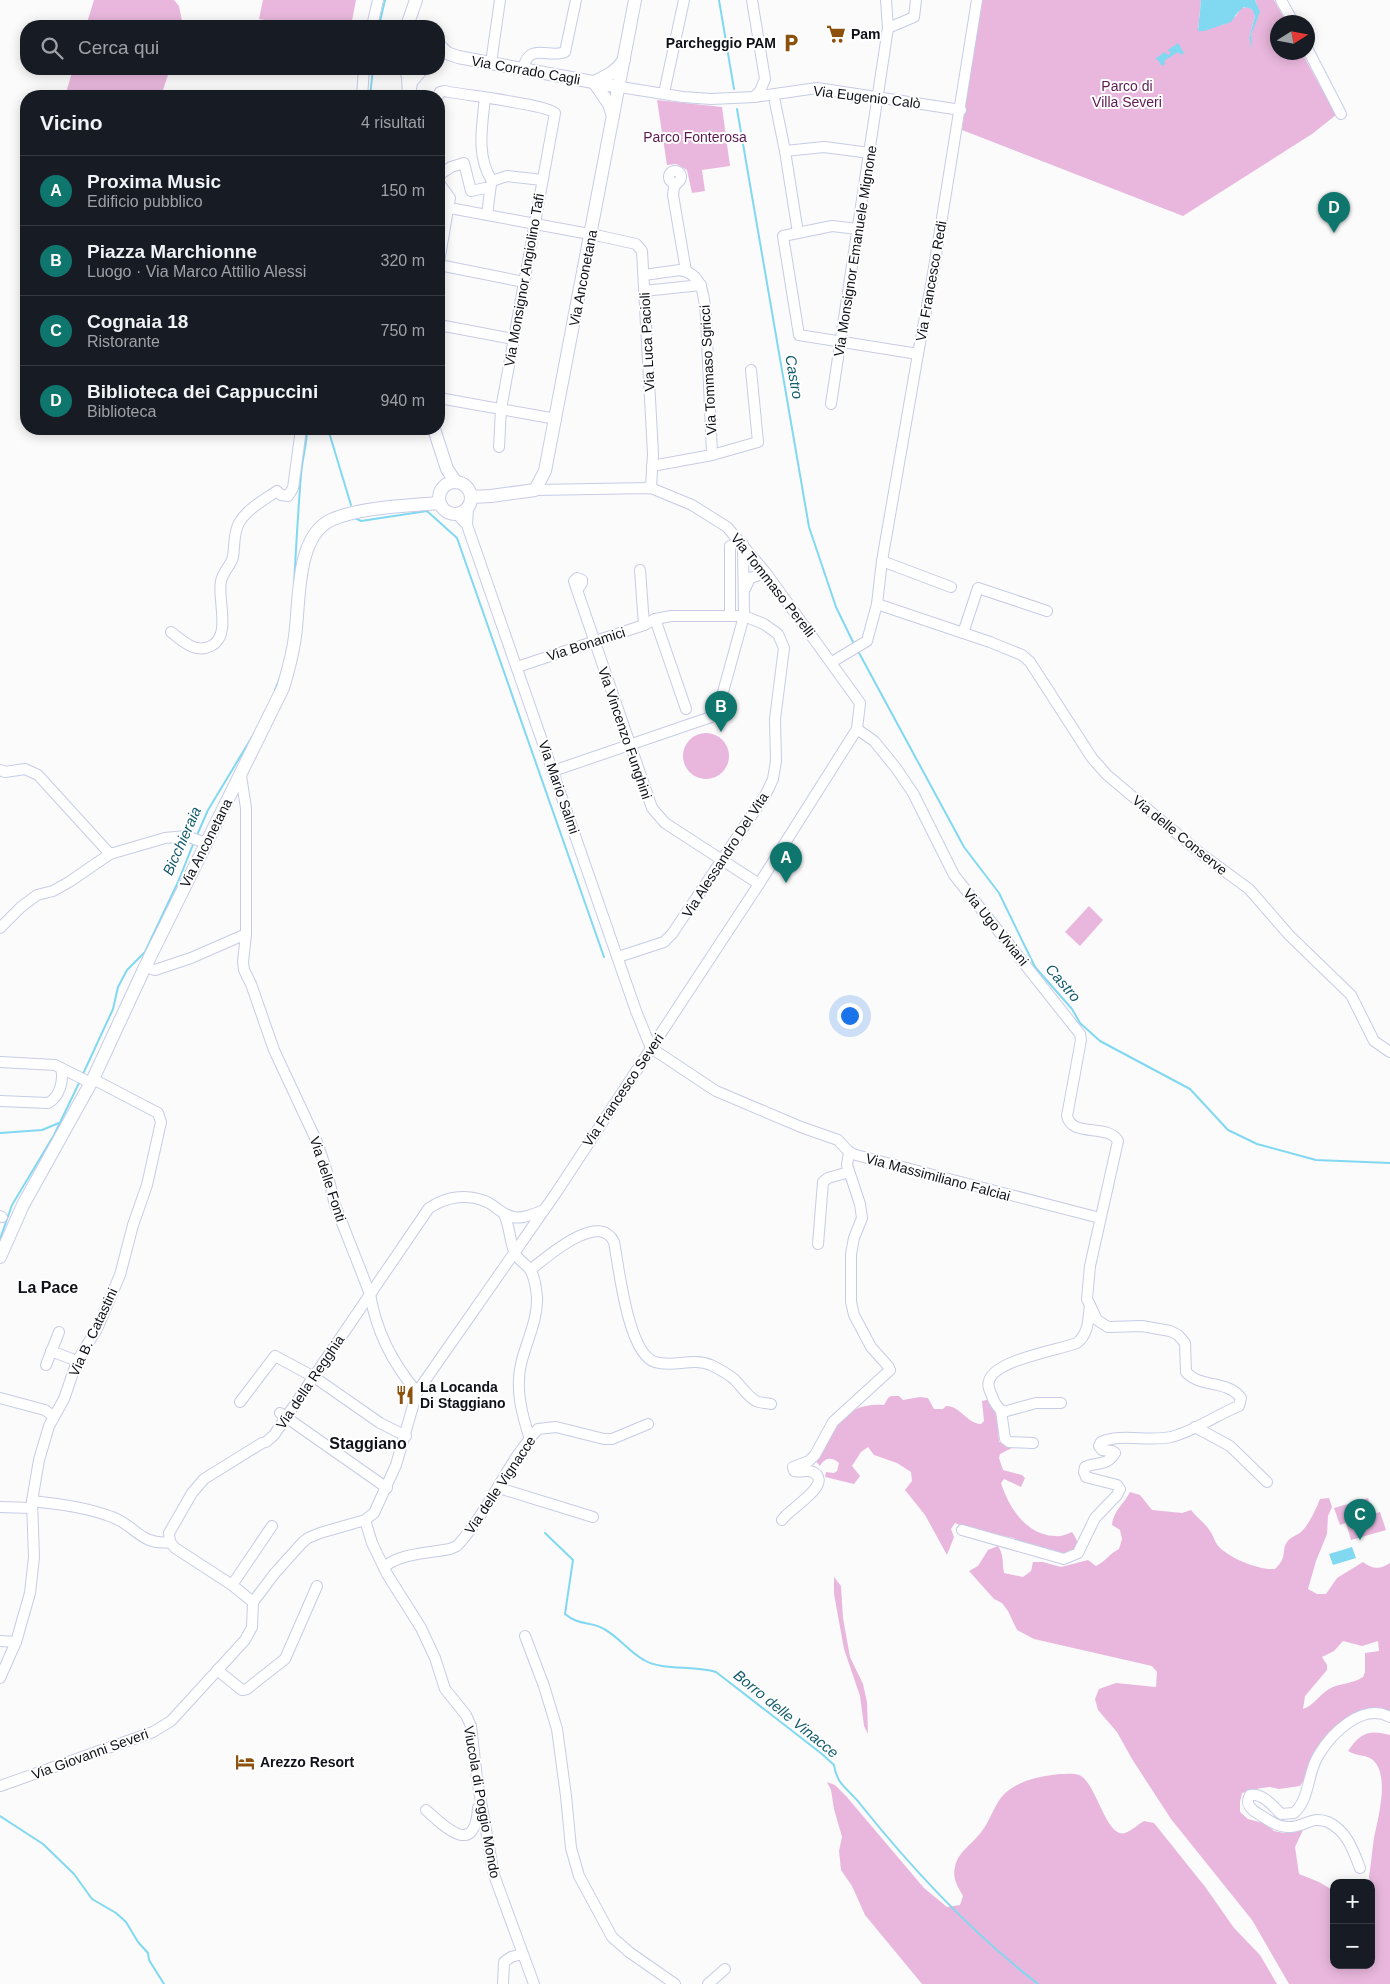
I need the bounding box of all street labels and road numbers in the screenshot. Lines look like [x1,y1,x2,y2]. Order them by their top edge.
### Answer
street label: Via Corrado Cagli [470,53,582,87]
street label: Via Eugenio Calò [812,82,922,112]
street label: Via Monsignor Emanuele Mignone [830,144,880,358]
street label: Via Monsignor Angiolino Tafi [501,192,547,368]
street label: Via Francesco Redi [913,220,949,342]
street label: Via Anconetana [566,228,600,328]
street label: Via Luca Pacioli [636,292,658,392]
street label: Via Tommaso Sgricci [697,305,719,435]
street label: Via Tommaso Perelli [728,530,818,640]
street label: Via Bonamici [545,624,627,664]
street label: Via Vincenzo Funghini [595,665,655,801]
street label: Via Mario Salmi [536,738,582,836]
street label: Via Alessandro Del Vita [679,789,772,920]
street label: Via delle Conserve [1129,792,1231,878]
street label: Via Anconetana [177,796,235,890]
street label: Via Ugo Viviani [960,885,1032,969]
street label: Via Francesco Severi [579,1030,667,1150]
street label: Via delle Fonti [307,1134,349,1224]
street label: Via Massimiliano Falciai [864,1150,1012,1204]
street label: Via B. Catastini [66,1285,120,1379]
street label: Via della Regghia [273,1332,347,1432]
street label: Via delle Vignacce [461,1433,539,1537]
street label: Viucola di Poggio Mondo [461,1724,503,1880]
street label: Via Giovanni Severi [30,1725,150,1783]

